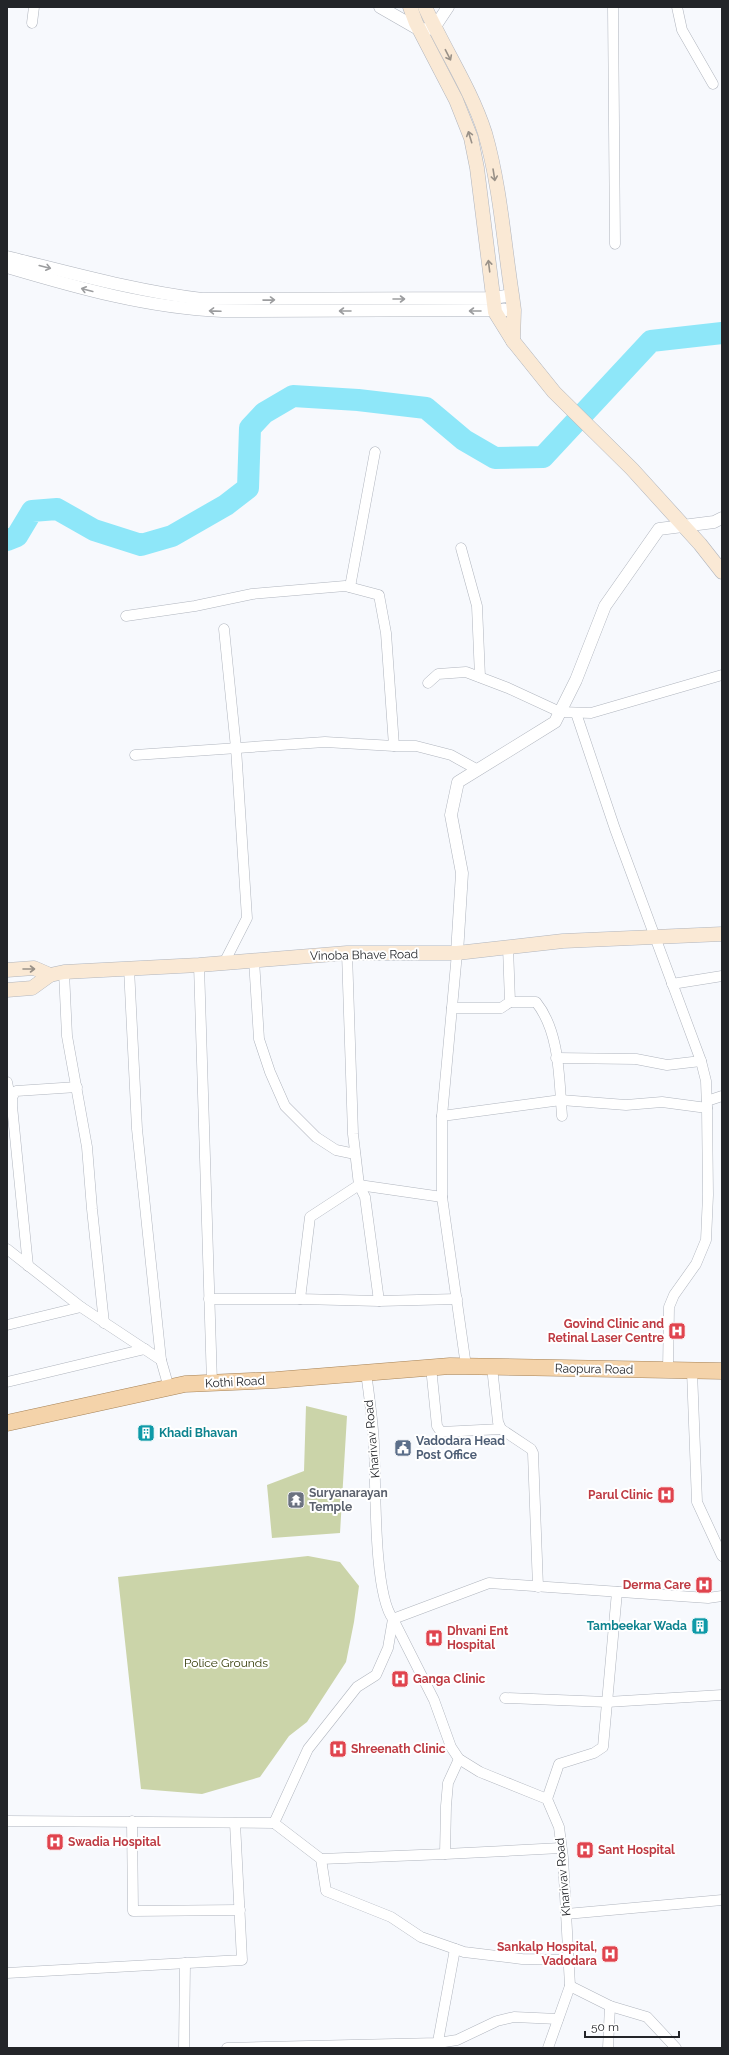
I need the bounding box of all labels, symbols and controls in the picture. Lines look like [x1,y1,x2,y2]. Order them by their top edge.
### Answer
one-way arrow [445,49,452,61]
one-way arrow [466,131,473,144]
one-way arrow [490,169,498,182]
one-way arrow [485,259,493,272]
one-way arrow [38,263,51,271]
one-way arrow [81,285,94,293]
one-way arrow [392,295,405,303]
one-way arrow [262,296,275,304]
one-way arrow [209,307,222,314]
one-way arrow [339,307,352,315]
one-way arrow [469,307,482,315]
street label: Vinoba Bhave Road [310,947,418,963]
one-way arrow [22,965,35,973]
place label: Govind Clinic and Retinal Laser Centre [548,1317,664,1345]
hospital icon: Govind Clinic and Retinal Laser Centre [667,1321,687,1341]
street label: Raopura Road [555,1361,633,1377]
street label: Kothi Road [205,1373,265,1391]
street label: Kharivav Road [362,1399,382,1479]
building icon: Khadi Bhavan [136,1423,156,1443]
place label: Khadi Bhavan [159,1426,237,1440]
place label: Vadodara Head Post Office [416,1434,505,1462]
public building icon: Vadodara Head Post Office [393,1438,413,1458]
hospital icon: Parul Clinic [656,1485,676,1505]
place label: Suryanarayan Temple [309,1486,388,1514]
place label: Parul Clinic [588,1488,653,1502]
temple icon: Suryanarayan Temple [286,1490,306,1510]
hospital icon: Derma Care [694,1575,714,1595]
place label: Derma Care [623,1578,691,1592]
building icon: Tambeekar Wada [690,1616,710,1636]
place label: Tambeekar Wada [587,1619,687,1633]
place label: Dhvani Ent Hospital [447,1624,509,1652]
hospital icon: Dhvani Ent Hospital [424,1628,444,1648]
park label: Police Grounds [184,1656,268,1670]
hospital icon: Ganga Clinic [390,1669,410,1689]
place label: Ganga Clinic [413,1672,486,1686]
hospital icon: Shreenath Clinic [328,1739,348,1759]
place label: Shreenath Clinic [351,1742,446,1756]
hospital icon: Swadia Hospital [45,1832,65,1852]
place label: Swadia Hospital [68,1835,161,1849]
street label: Kharivav Road [553,1837,573,1917]
hospital icon: Sant Hospital [575,1840,595,1860]
place label: Sant Hospital [598,1843,675,1857]
place label: Sankalp Hospital, Vadodara [497,1940,597,1968]
hospital icon: Sankalp Hospital, Vadodara [600,1944,620,1964]
scale bar [585,2013,679,2039]
text: 50 m [591,2020,619,2034]

